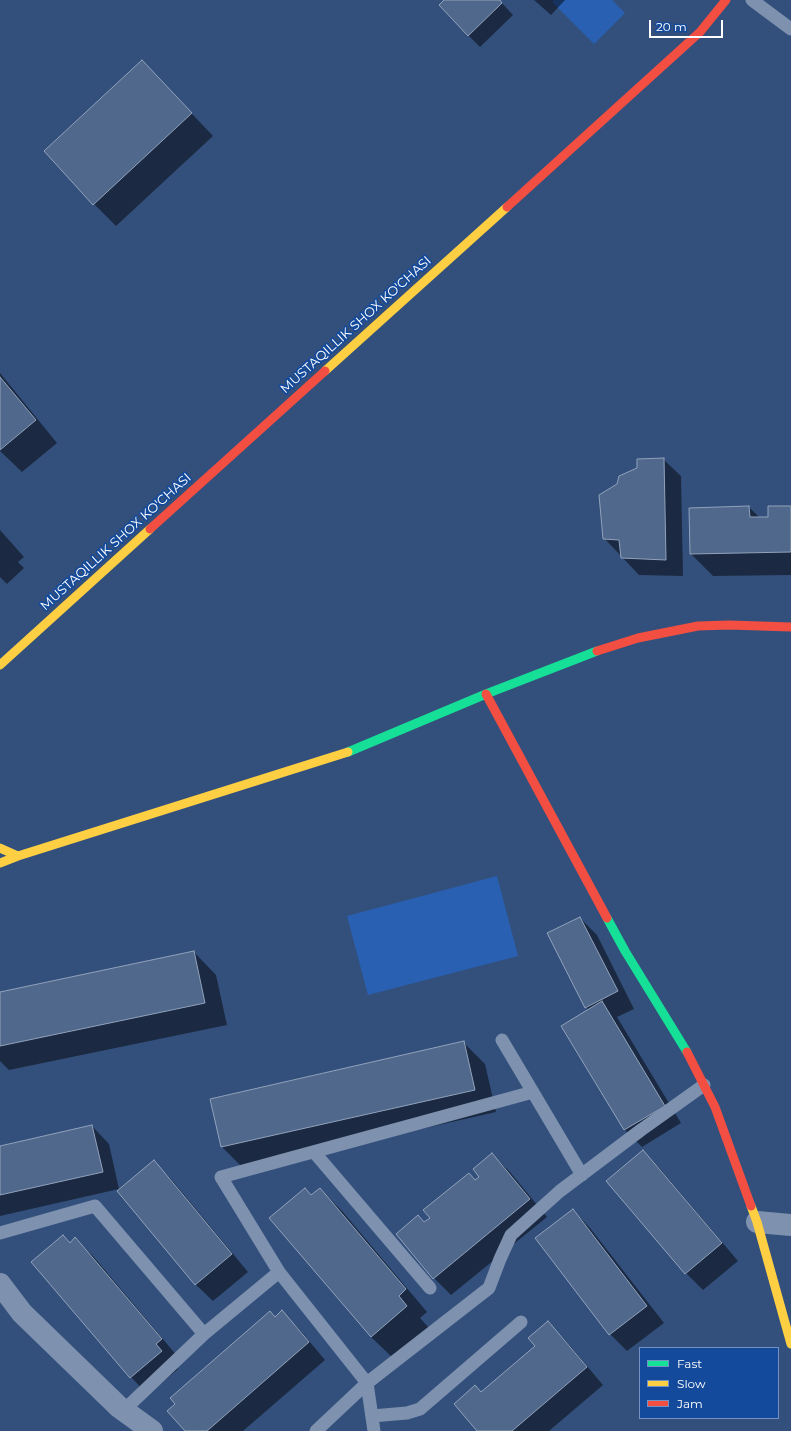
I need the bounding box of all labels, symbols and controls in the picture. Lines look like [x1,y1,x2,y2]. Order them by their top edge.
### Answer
scale bar [651,12,725,38]
text: 20 m [656,19,687,34]
street label: MUSTAQILLIK SHOX KO'CHASI [277,253,435,397]
street label: MUSTAQILLIK SHOX KO'CHASI [37,470,195,614]
legend [639,1347,779,1419]
text: Fast [677,1356,702,1371]
text: Slow [677,1376,706,1391]
text: Jam [677,1396,703,1411]

